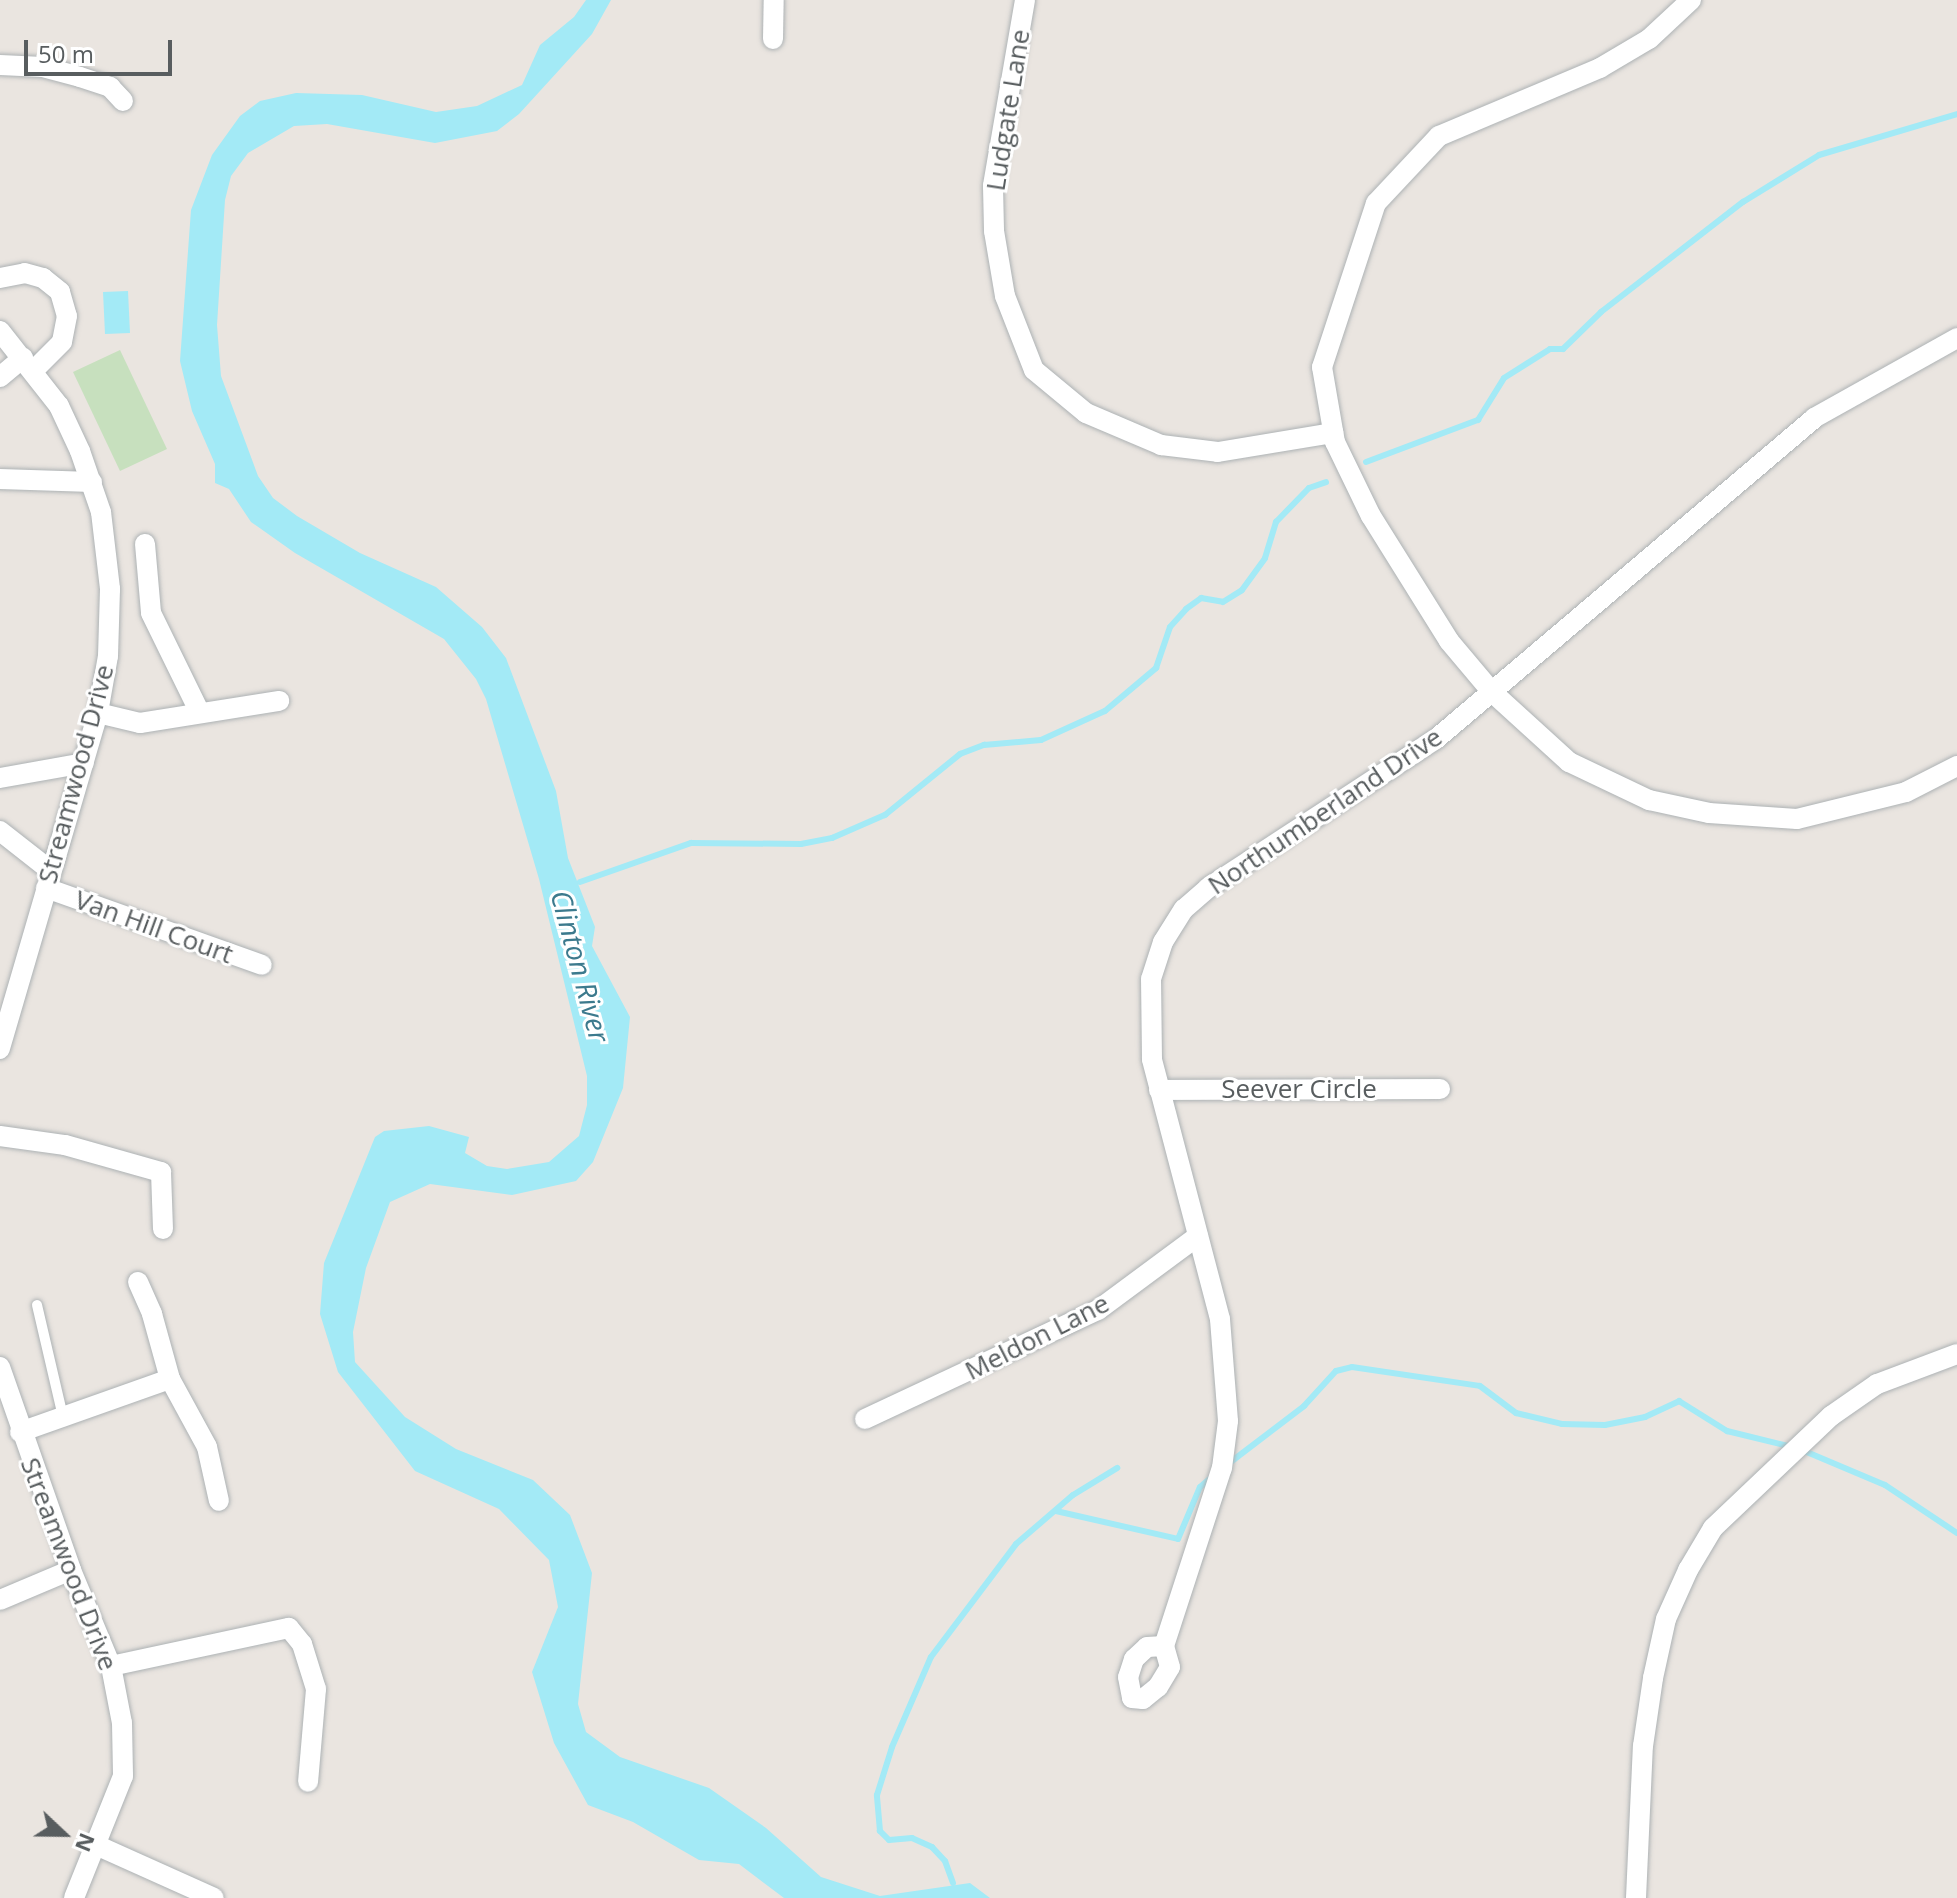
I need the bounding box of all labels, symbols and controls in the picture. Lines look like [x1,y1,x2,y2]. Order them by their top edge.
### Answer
scale bar [28,24,176,74]
street label: Ludgate Lane [980,27,1036,193]
text: 50 m [38,37,94,70]
street label: Streamwood Drive [32,661,120,887]
street label: Northumberland Drive [1202,721,1448,901]
street label: Van Hill Court [71,884,237,970]
water label: Clinton River [545,886,617,1046]
street label: Seever Circle [1221,1073,1377,1105]
street label: Meldon Lane [960,1287,1114,1387]
street label: Streamwood Drive [14,1453,124,1675]
north arrow [24,1794,104,1874]
text: N [69,1829,104,1857]

